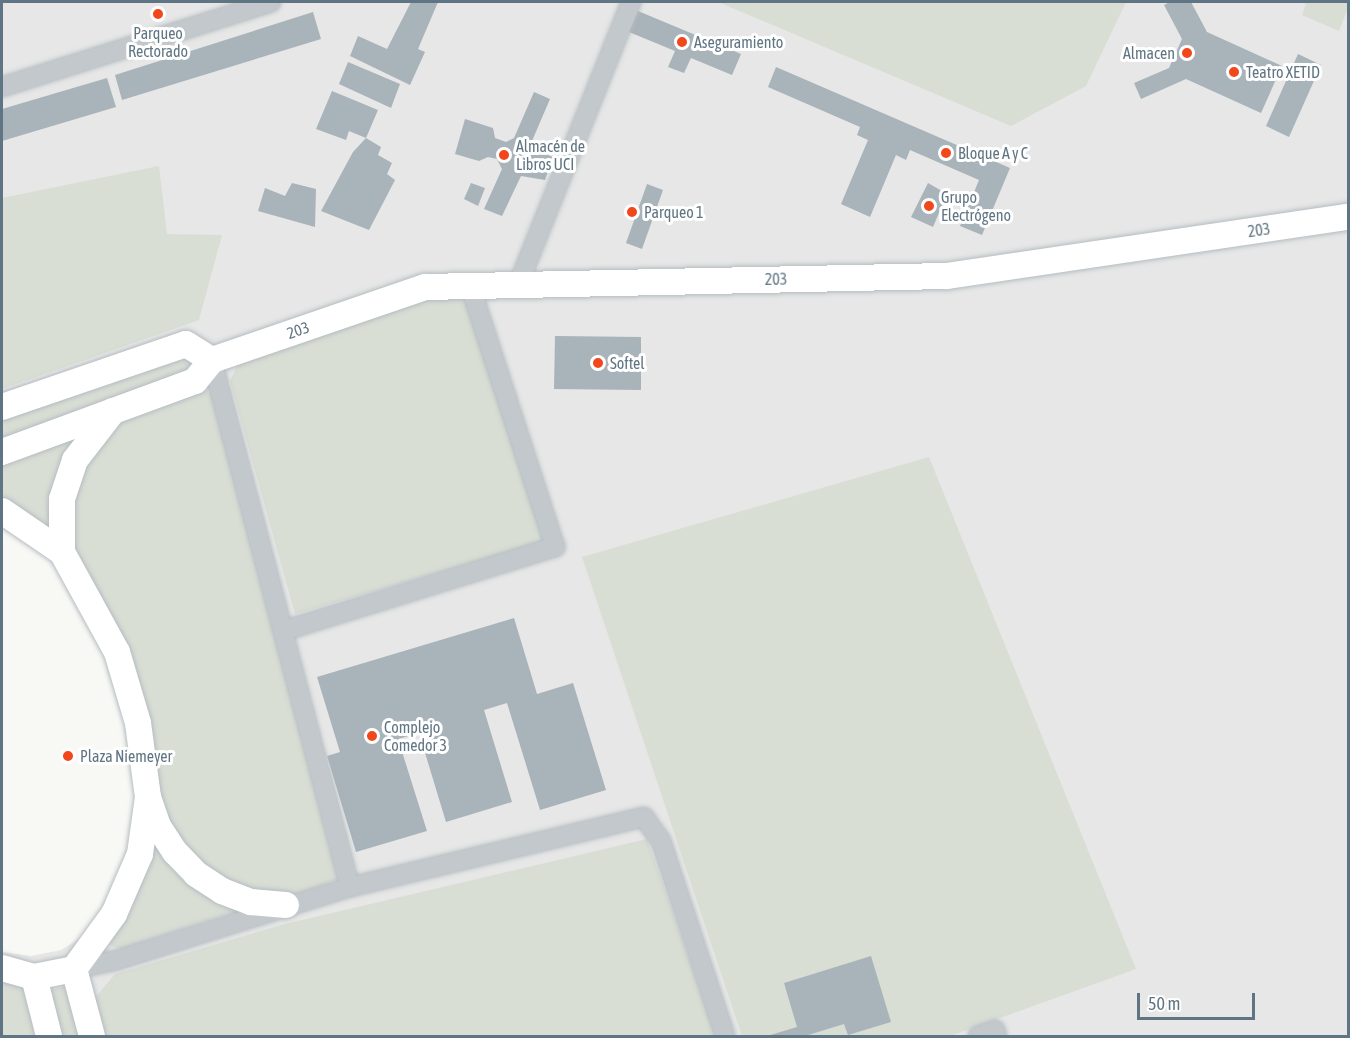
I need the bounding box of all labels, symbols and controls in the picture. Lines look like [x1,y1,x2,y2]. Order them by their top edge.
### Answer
marker: Parqueo Rectorado [151,7,165,21]
place label: Parqueo Rectorado [128,23,188,61]
place label: Aseguramiento [694,32,783,52]
marker: Aseguramiento [675,35,689,49]
place label: Almacen [1123,43,1175,63]
marker: Almacen [1180,46,1194,60]
place label: Teatro XETID [1246,62,1320,82]
marker: Teatro XETID [1227,65,1241,79]
place label: Almacén de Libros UCI [516,136,585,174]
place label: Bloque A y C [958,143,1028,163]
marker: Bloque A y C [939,146,953,160]
marker: Almacén de Libros UCI [497,148,511,162]
place label: Grupo Electrógeno [941,187,1011,225]
marker: Grupo Electrógeno [922,199,936,213]
place label: Parqueo 1 [644,202,703,222]
marker: Parqueo 1 [625,205,639,219]
street label: 203 [1246,219,1272,241]
street label: 203 [765,269,787,289]
street label: 203 [284,317,312,343]
place label: Softel [610,353,645,373]
marker: Softel [591,356,605,370]
place label: Complejo Comedor 3 [384,717,447,755]
marker: Complejo Comedor 3 [365,729,379,743]
place label: Plaza Niemeyer [80,746,172,766]
marker: Plaza Niemeyer [61,749,75,763]
scale bar [1140,981,1258,1019]
text: 50 m [1148,993,1180,1014]

